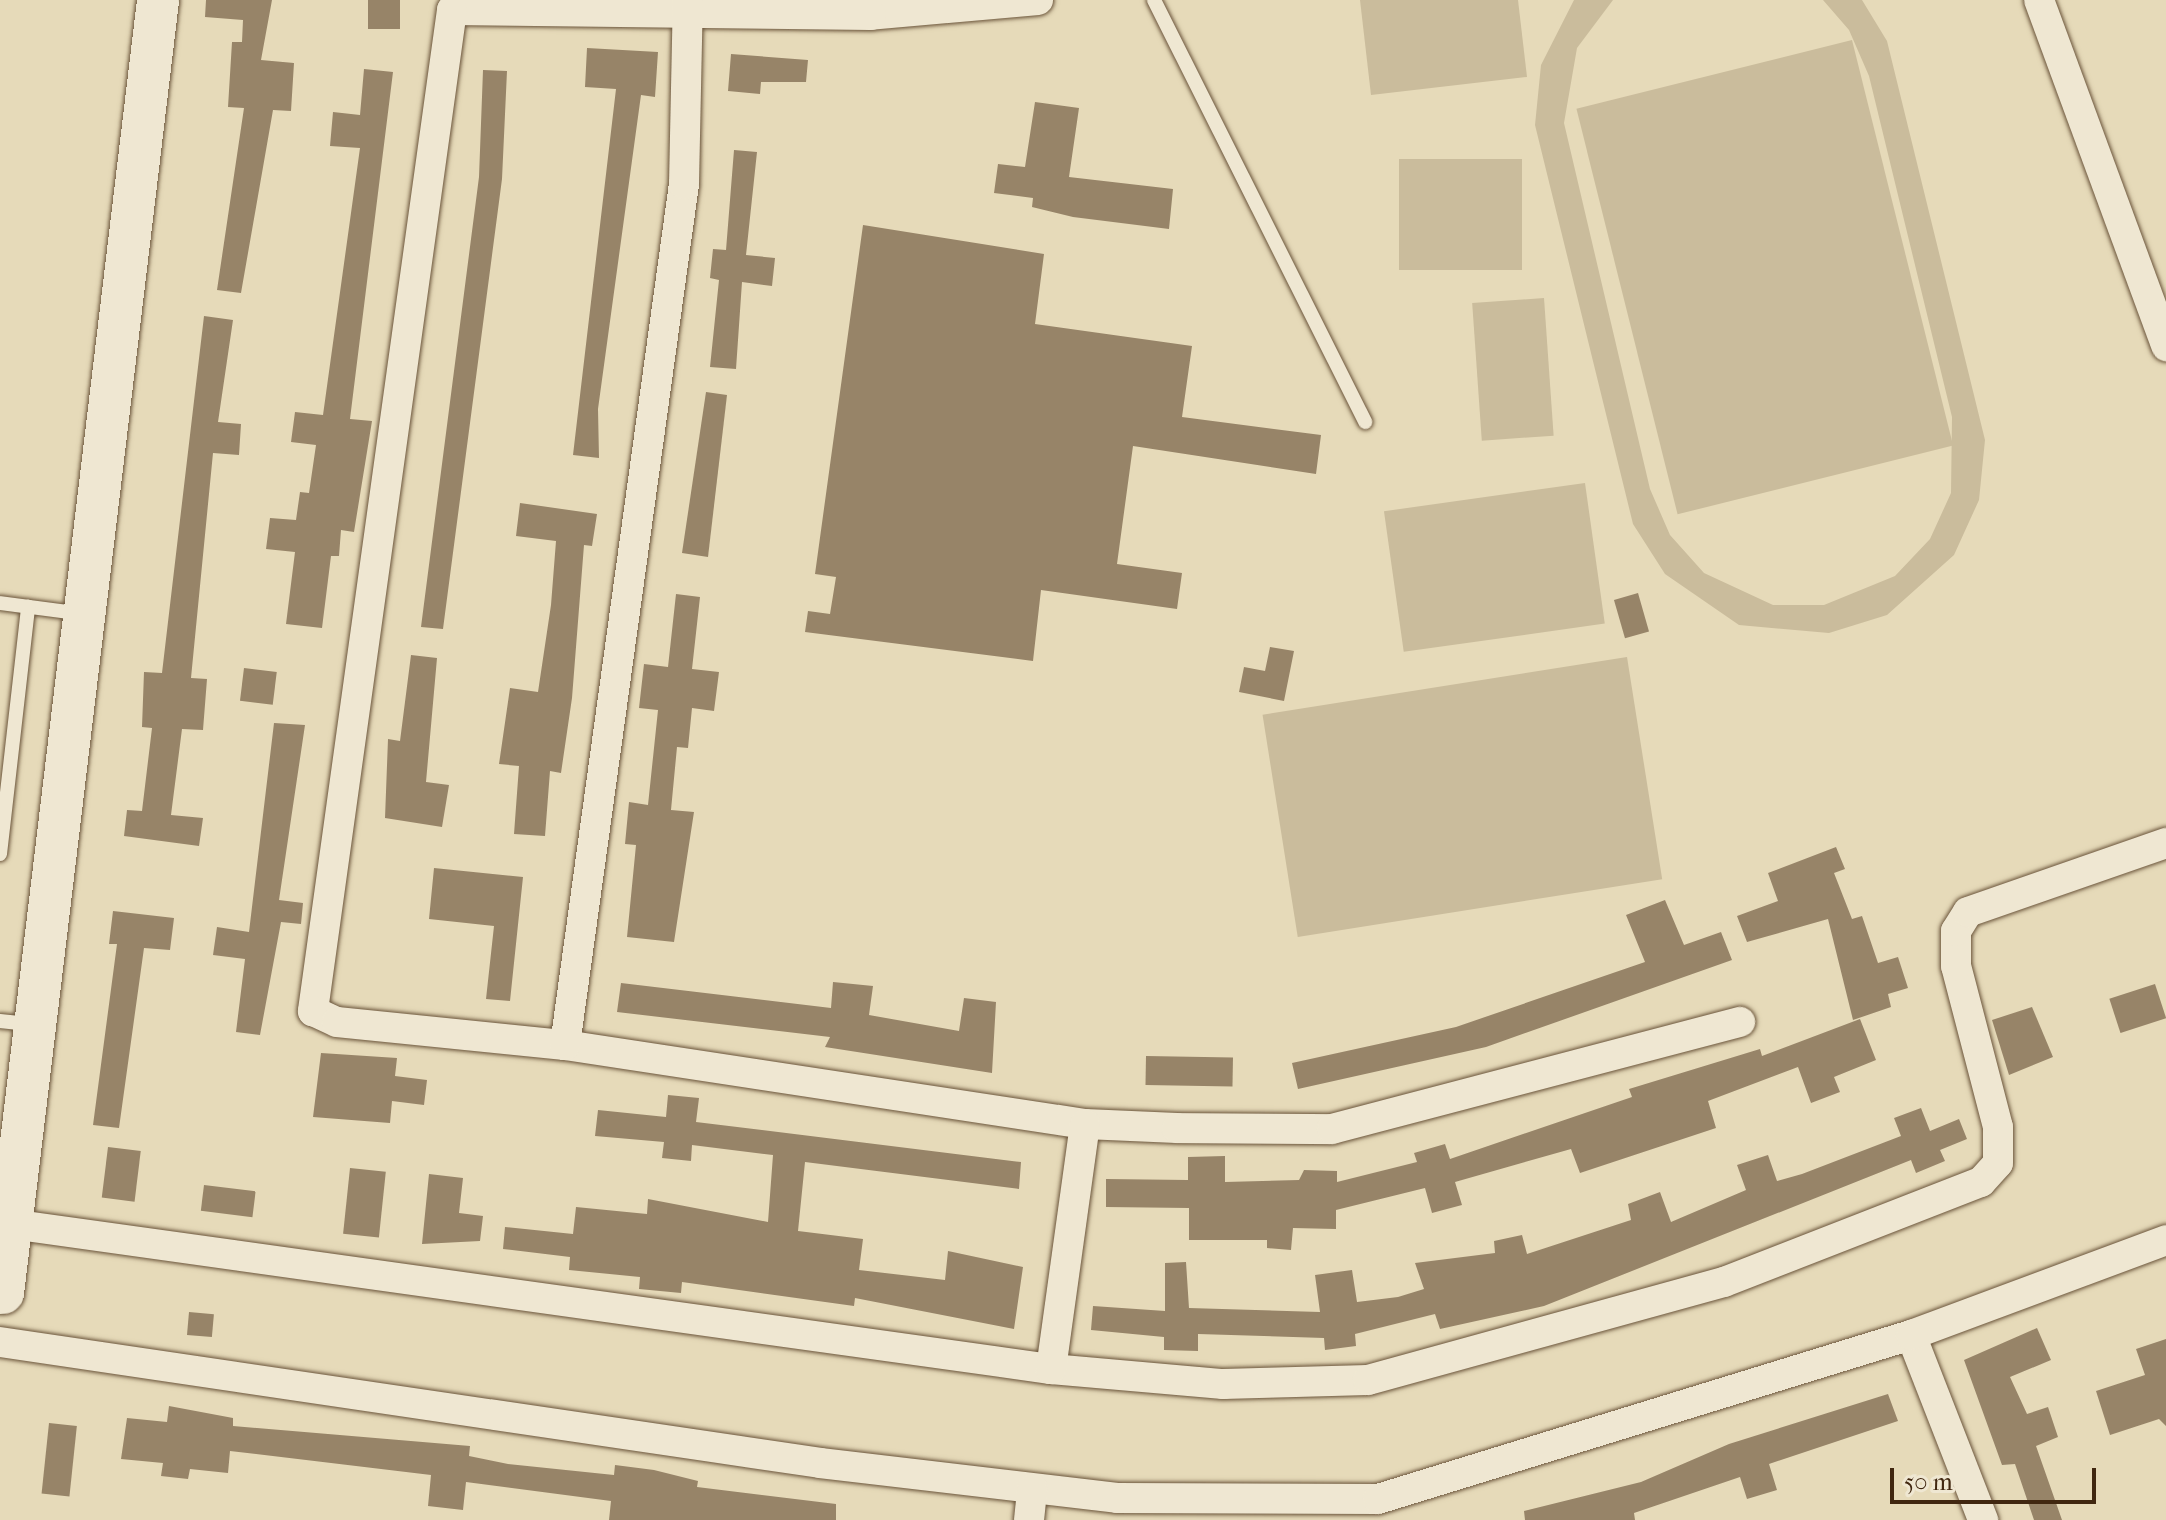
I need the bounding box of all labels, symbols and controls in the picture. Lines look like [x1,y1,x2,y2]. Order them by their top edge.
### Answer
scale bar [1894,1452,2100,1502]
text: 50 m [1904,1468,1953,1496]

